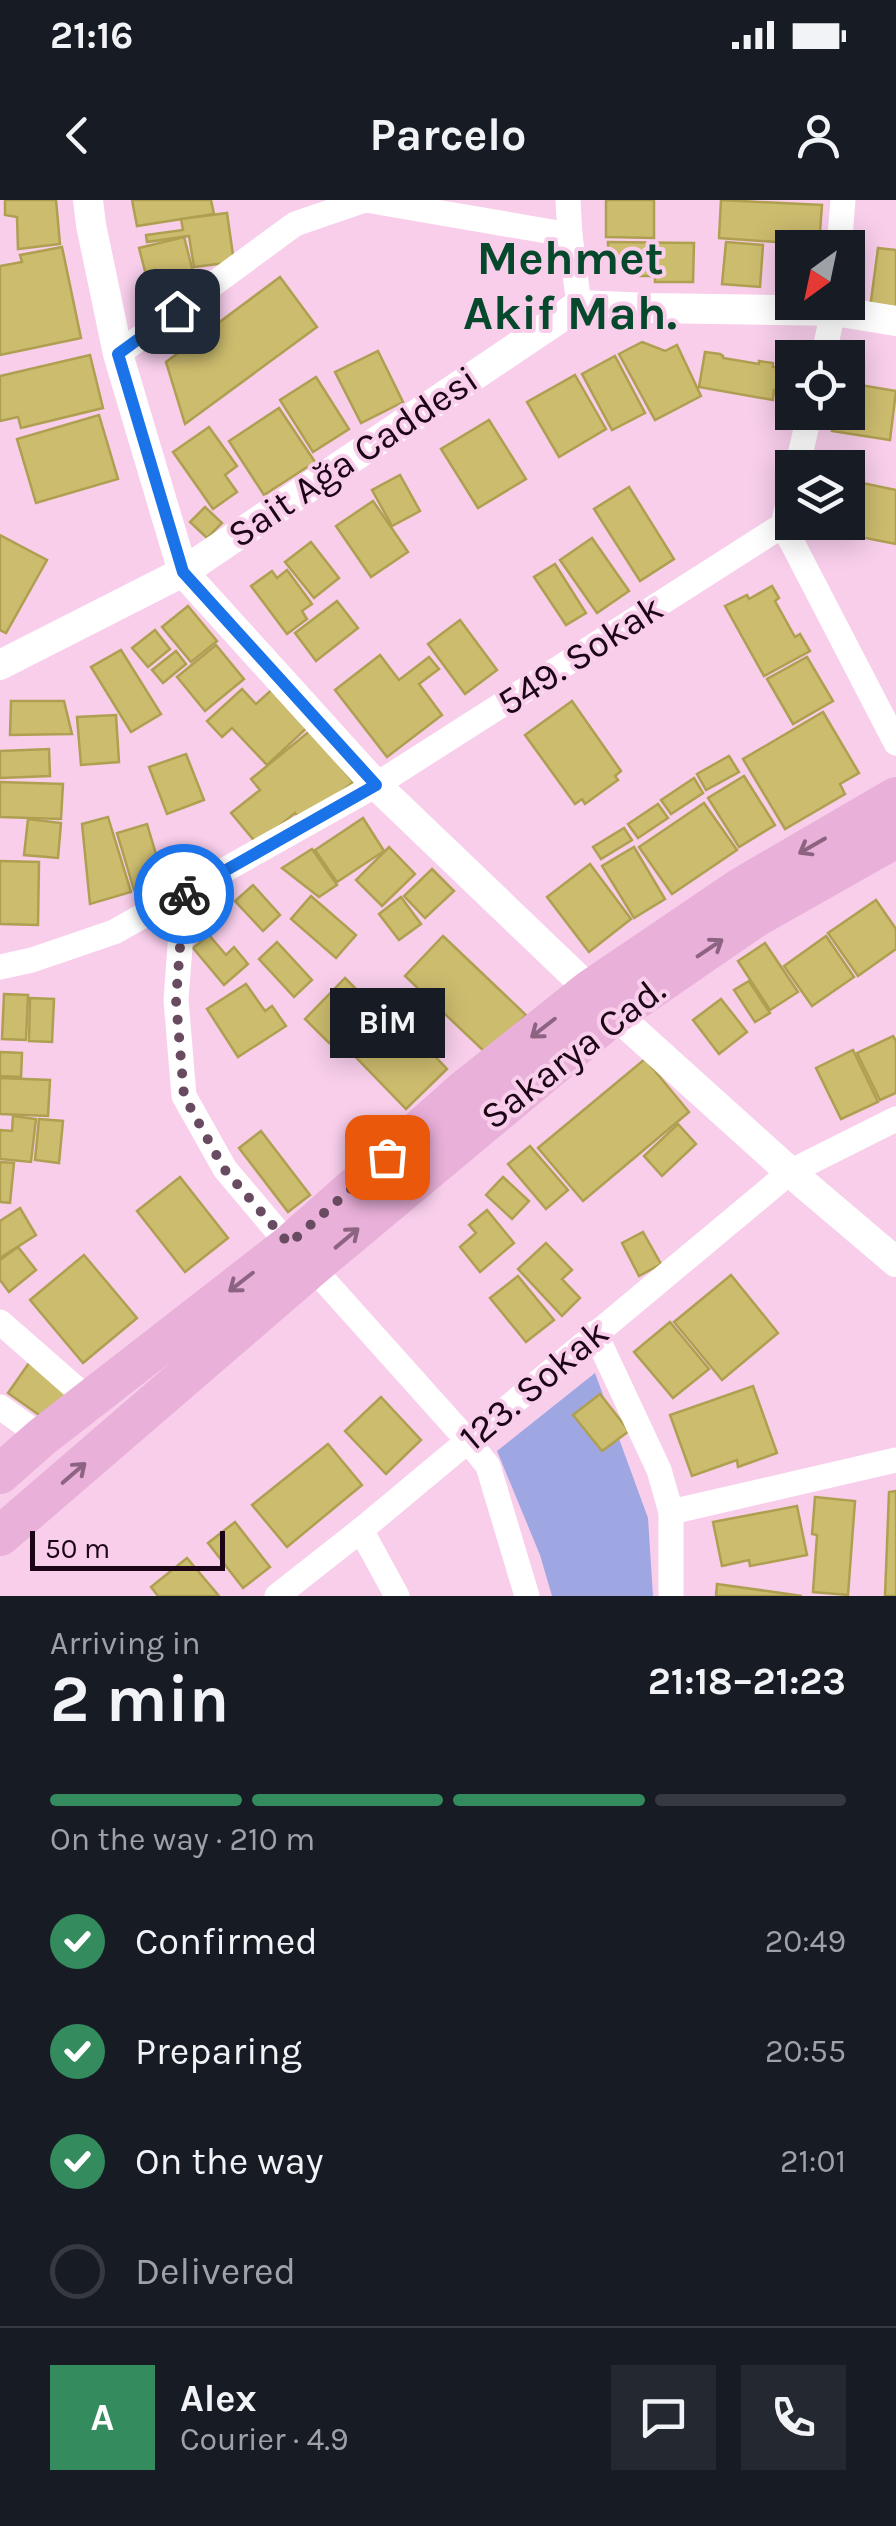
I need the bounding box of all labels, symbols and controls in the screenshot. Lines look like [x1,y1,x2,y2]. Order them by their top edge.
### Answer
text: 21:16 [50,13,133,58]
icon: back [50,108,105,163]
icon: person [791,108,846,163]
text: Parcelo [370,109,526,161]
district label: Mehmet Akif Mah. [463,230,677,341]
north arrow [775,230,865,320]
map controls [775,230,865,540]
pin [135,269,220,354]
icon: home [150,284,205,339]
button: locate [775,340,865,430]
street label: Sait Ağa Caddesi [219,357,487,557]
button: layers [775,450,865,540]
street label: 549. Sokak [489,585,671,725]
one-way arrow [798,836,827,856]
courier [134,844,234,944]
icon: bike [157,867,212,922]
one-way arrow [696,938,723,959]
street label: Sakarya Cad. [472,967,674,1139]
callout: BİM [330,987,444,1057]
text: BİM [358,1004,417,1041]
one-way arrow [530,1017,556,1039]
pin [345,1115,430,1200]
icon: bag [360,1130,415,1185]
one-way arrow [334,1227,359,1250]
one-way arrow [228,1271,254,1293]
street label: 123. Sokak [450,1310,618,1460]
one-way arrow [61,1461,86,1484]
scale bar [30,1526,225,1570]
text: 50 m [45,1532,110,1565]
text: Arriving in [50,1625,201,1662]
text: 21:18–21:23 [648,1659,846,1704]
text: 2 min [50,1661,229,1737]
text: On the way · 210 m [50,1821,315,1858]
icon: check [50,1914,105,1969]
text: Confirmed [135,1919,318,1964]
text: 20:49 [765,1923,846,1960]
icon: check [50,2024,105,2079]
text: Preparing [135,2029,302,2074]
text: 20:55 [765,2033,846,2070]
icon: check [50,2134,105,2189]
text: On the way [135,2139,323,2184]
text: 21:01 [780,2143,846,2180]
text: Delivered [135,2249,296,2294]
button: chat [611,2365,716,2470]
button: phone [741,2365,846,2470]
text: Alex [180,2376,257,2421]
text: A [91,2395,114,2440]
text: Courier · 4.9 [180,2421,349,2458]

